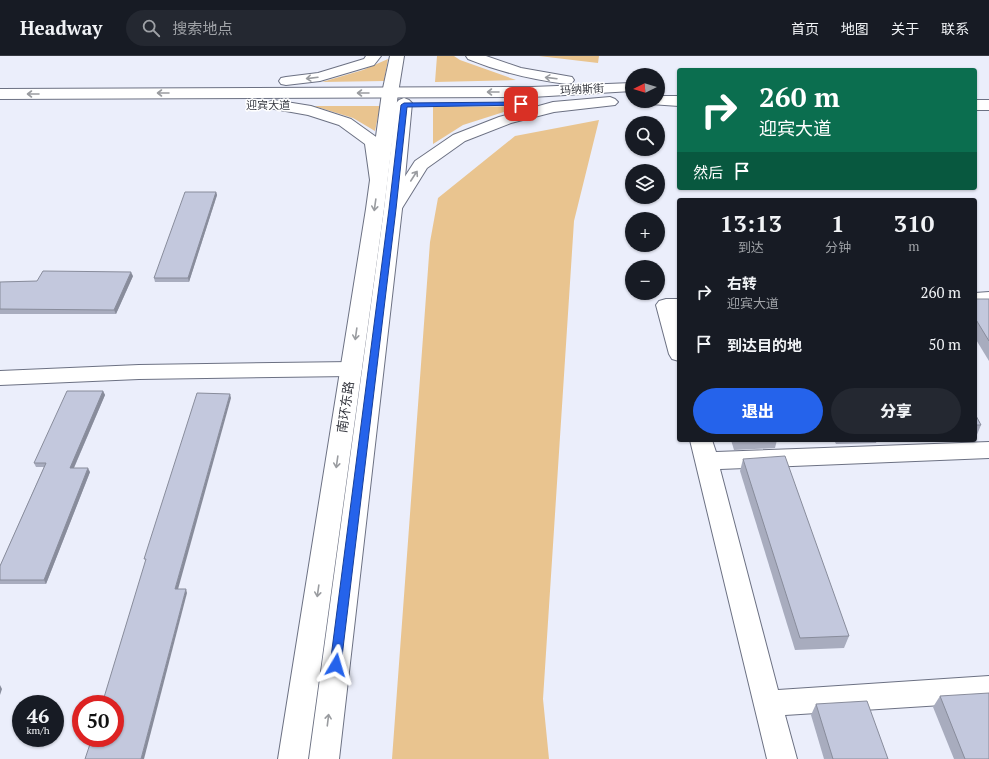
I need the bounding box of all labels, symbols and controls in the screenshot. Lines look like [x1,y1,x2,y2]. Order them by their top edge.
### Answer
search box [126,10,406,46]
text: Headway [20,15,102,40]
icon: search [140,17,162,39]
text: 搜索地点 [172,18,232,38]
text: 首页 [791,19,819,38]
text: 地图 [841,19,869,38]
text: 关于 [891,19,919,38]
text: 联系 [941,19,969,38]
north arrow [625,68,665,108]
map controls [625,68,665,300]
one-way arrow [306,74,319,81]
one-way arrow [545,75,558,82]
text: 260 m [759,78,840,115]
street label: 玛纳斯街 [560,81,604,97]
icon: right [693,84,745,136]
pin [504,87,538,121]
one-way arrow [487,88,500,96]
one-way arrow [157,89,170,97]
one-way arrow [357,89,370,97]
one-way arrow [27,90,40,98]
icon: arrive [510,93,532,115]
street label: 迎宾大道 [246,98,290,112]
button: search [625,116,665,156]
text: 迎宾大道 [759,116,831,140]
icon: arrive [731,160,753,182]
text: 然后 [693,162,723,182]
button: layers [625,164,665,204]
one-way arrow [410,171,418,182]
one-way arrow [371,198,379,211]
text: 13:13 [720,207,782,239]
text: 1 [831,207,845,239]
text: 310 [894,207,934,239]
button: + [625,212,665,252]
text: m [908,237,920,255]
text: 到达 [738,238,764,256]
text: 分钟 [825,238,851,256]
button: − [625,260,665,300]
text: 右转 [727,273,757,293]
icon: right [693,281,715,303]
text: 260 m [920,282,961,302]
text: 迎宾大道 [727,294,779,312]
one-way arrow [352,327,360,340]
icon: arrive [693,333,715,355]
text: 50 m [928,334,961,354]
text: 到达目的地 [727,335,802,355]
street label: 南环东路 [332,380,358,434]
button: 退出 [693,388,823,434]
button: 分享 [831,388,961,434]
one-way arrow [333,456,341,469]
one-way arrow [314,584,322,597]
position arrow [315,644,357,686]
speed limit sign: 50 [72,695,124,747]
text: 46 [27,702,49,729]
one-way arrow [325,714,332,727]
text: km/h [26,724,50,737]

